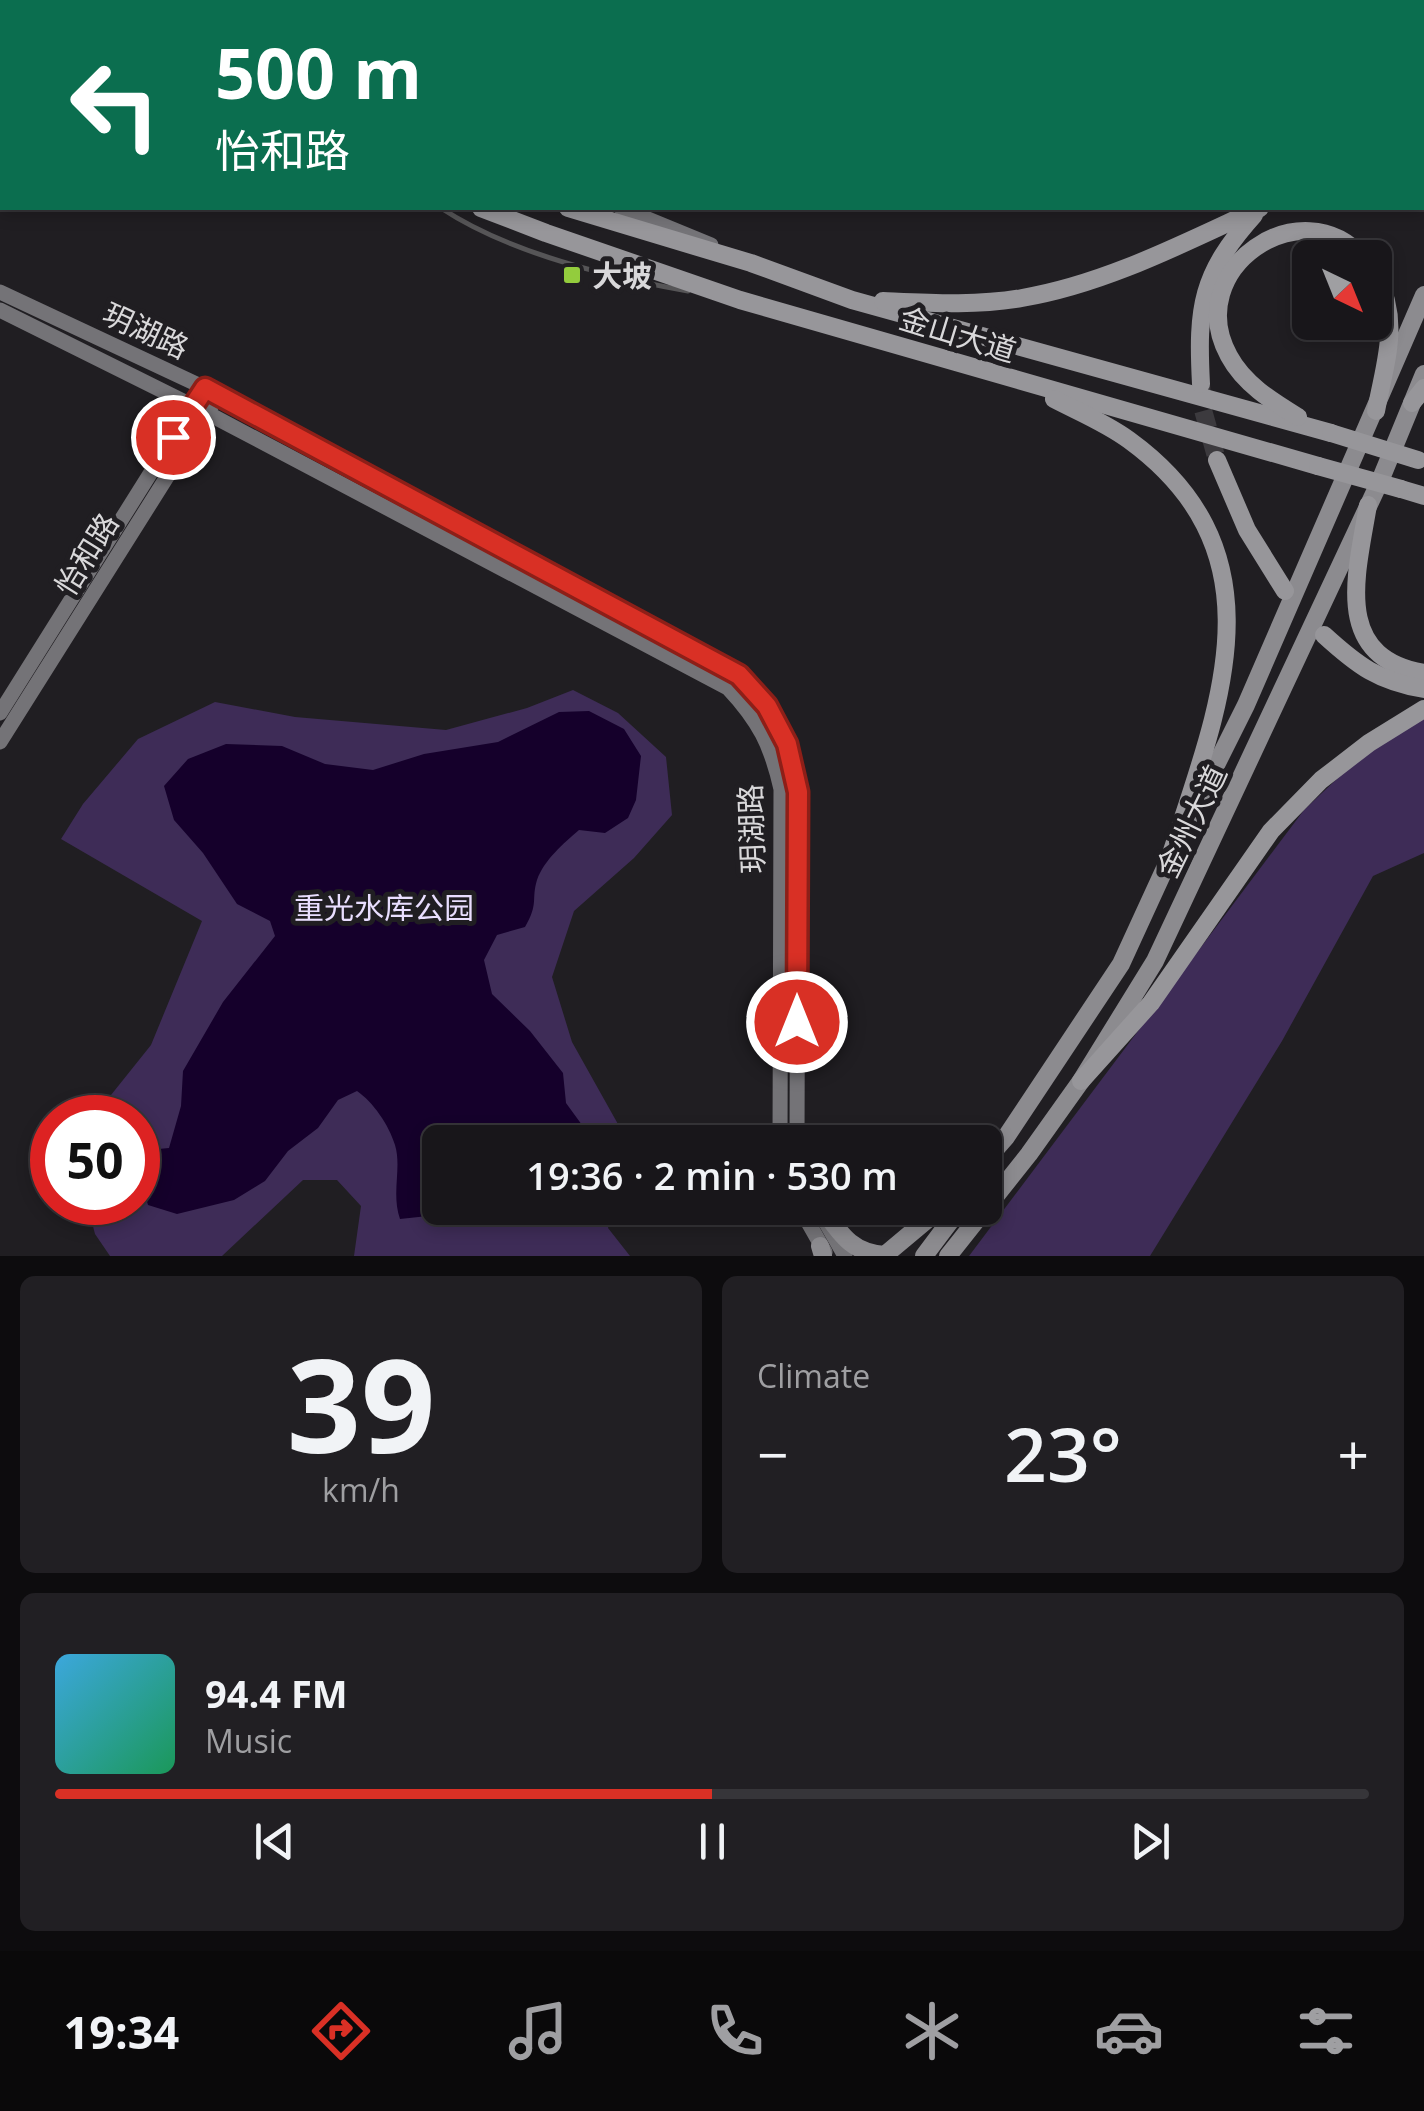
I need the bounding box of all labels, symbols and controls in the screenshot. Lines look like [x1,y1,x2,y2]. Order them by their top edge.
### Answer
text: 500 m [215,24,422,120]
icon: left [50,40,180,170]
text: 怡和路 [215,119,350,180]
north arrow [1292,240,1392,340]
map controls [1292,240,1392,340]
place label: 大坡 [592,255,652,296]
marker: 大坡 [561,264,583,286]
street label: 玥湖路 [97,292,195,368]
street label: 金山大道 [895,297,1021,371]
pin [131,395,216,480]
icon: arrive [146,410,201,465]
street label: 怡和路 [45,505,127,603]
street label: 金州大道 [1146,758,1236,884]
street label: 玥湖路 [729,783,773,875]
park label: 重光水库公园 [294,887,474,928]
position arrow [745,970,849,1074]
speed limit sign: 50 [30,1095,160,1225]
text: 19:36 · 2 min · 530 m [526,1149,898,1201]
text: 39 [287,1314,435,1491]
text: Climate [757,1354,870,1397]
text: 23° [1004,1402,1122,1504]
text: − [757,1416,788,1491]
text: + [1338,1416,1369,1491]
text: km/h [322,1468,400,1511]
text: 94.4 FM [205,1667,348,1719]
text: Music [205,1719,292,1762]
icon: previous [247,1814,302,1869]
icon: pause [685,1814,740,1869]
icon: next [1123,1814,1178,1869]
icon: directions [306,1996,376,2066]
icon: music [503,1996,573,2066]
icon: phone [700,1996,770,2066]
icon: climate [897,1996,967,2066]
icon: car [1094,1996,1164,2066]
icon: filters [1291,1996,1361,2066]
text: 19:34 [63,2001,179,2062]

